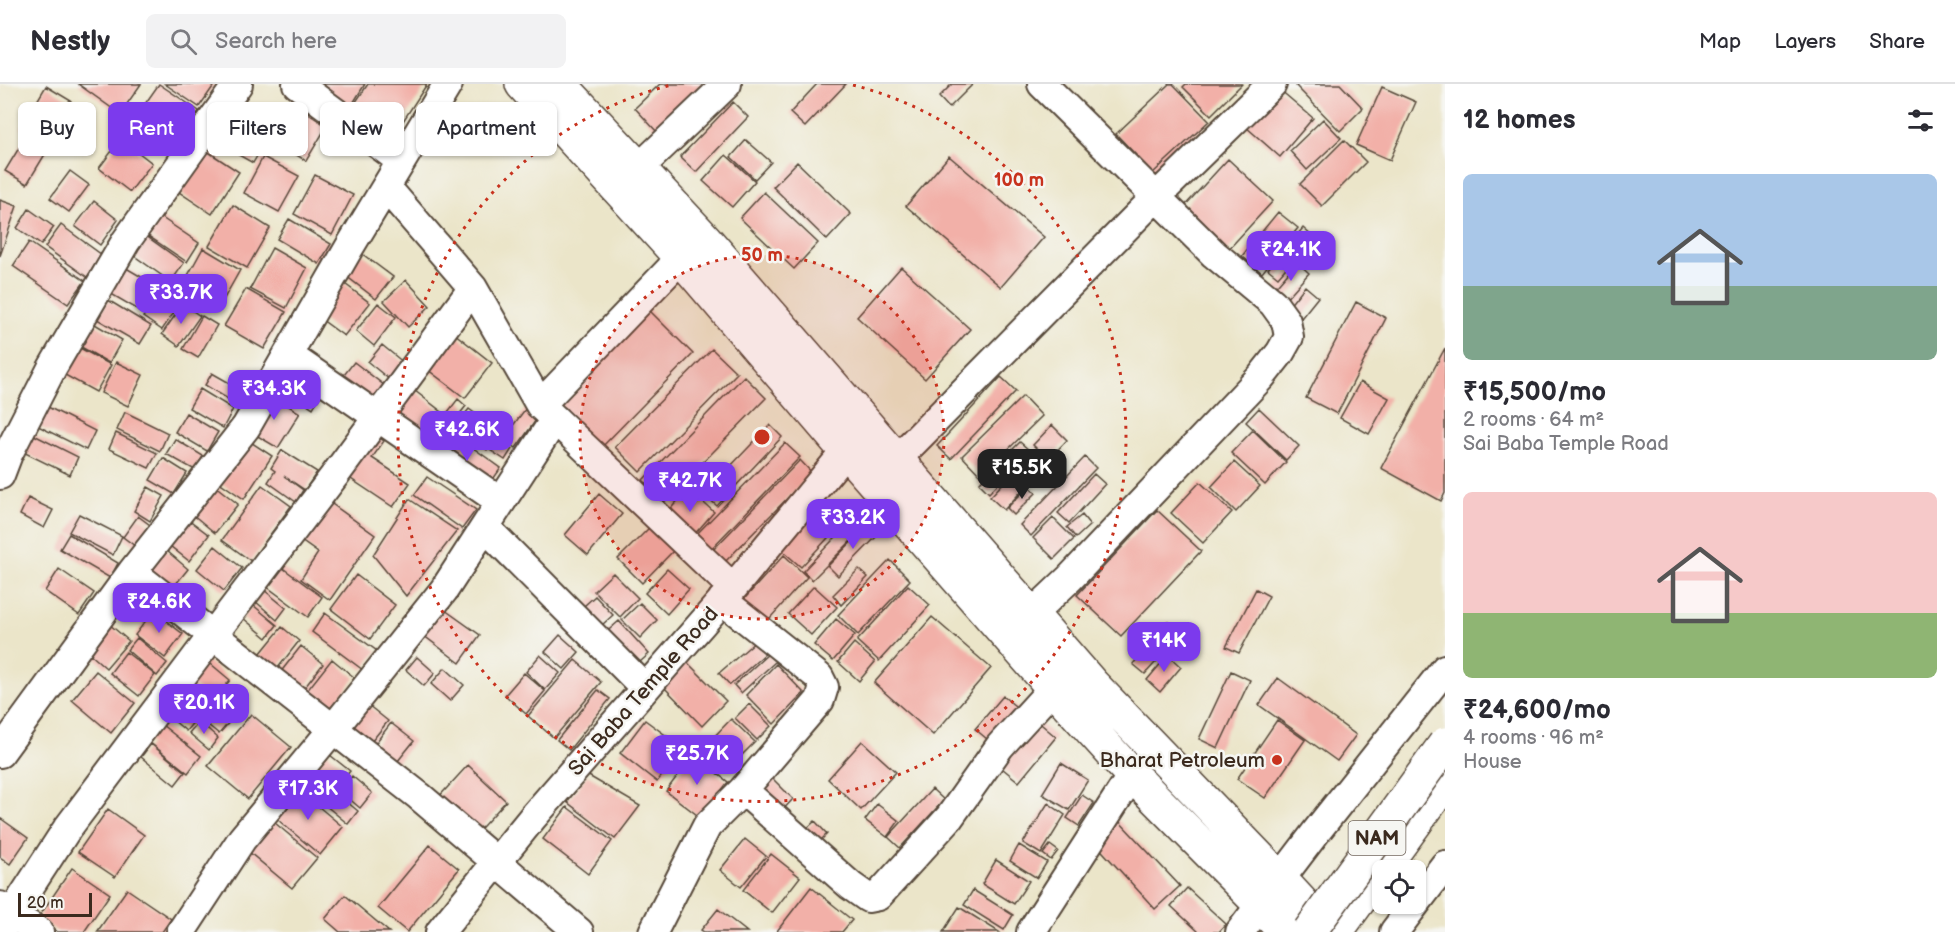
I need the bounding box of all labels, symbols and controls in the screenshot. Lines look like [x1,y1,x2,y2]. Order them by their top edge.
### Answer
search box [146,14,566,68]
text: Nestly [30,25,110,58]
icon: search [167,25,200,58]
text: Search here [215,28,337,55]
text: Map [1699,29,1741,54]
text: Layers [1774,29,1836,54]
text: Share [1869,29,1925,54]
chip: Buy [18,102,96,156]
chip: Rent [108,102,195,156]
chip: Filters [207,102,308,156]
chip: New [320,102,404,156]
chip: Apartment [416,102,557,156]
icon: filters [1904,104,1937,137]
text: 12 homes [1463,105,1575,136]
text: 100 m [994,170,1044,191]
icon: home [1646,213,1754,321]
pin: ₹24.1K [1242,231,1340,282]
text: ₹24.1K [1261,238,1321,262]
text: 50 m [741,245,783,266]
pin: ₹33.7K [132,274,230,325]
text: ₹33.7K [149,281,213,305]
pin: ₹34.3K [225,370,323,421]
text: ₹34.3K [242,377,306,401]
text: ₹15,500/mo [1463,377,1606,408]
text: 2 rooms · 64 m² [1463,408,1604,432]
pin: ₹42.6K [418,411,516,462]
text: ₹42.6K [434,418,500,442]
centre of rings [752,427,772,447]
text: Sai Baba Temple Road [1463,432,1669,456]
pin: ₹15.5K [973,449,1071,500]
text: ₹15.5K [992,456,1052,480]
pin: ₹42.7K [641,462,739,513]
text: ₹42.7K [658,469,722,493]
pin: ₹33.2K [804,499,902,550]
text: ₹33.2K [821,506,885,530]
icon: home [1646,531,1754,639]
pin: ₹24.6K [110,583,208,634]
text: ₹24.6K [127,590,191,614]
street label: Sai Baba Temple Road [563,602,724,781]
pin: ₹14K [1128,622,1200,673]
text: ₹14K [1141,629,1187,653]
pin: ₹20.1K [155,684,253,735]
text: ₹20.1K [173,691,235,715]
text: ₹24,600/mo [1463,695,1611,726]
text: 4 rooms · 96 m² [1463,726,1604,750]
pin: ₹25.7K [648,735,746,786]
text: ₹25.7K [665,742,729,766]
place label: Bharat Petroleum [1100,748,1265,773]
text: House [1463,750,1522,774]
marker: Bharat Petroleum [1270,753,1284,767]
pin: ₹17.3K [259,770,357,821]
text: ₹17.3K [278,777,338,801]
road number: NAM [1348,821,1406,855]
map controls [1372,860,1426,914]
button: locate [1372,860,1426,914]
scale bar [18,890,92,918]
text: 20 m [27,894,63,913]

